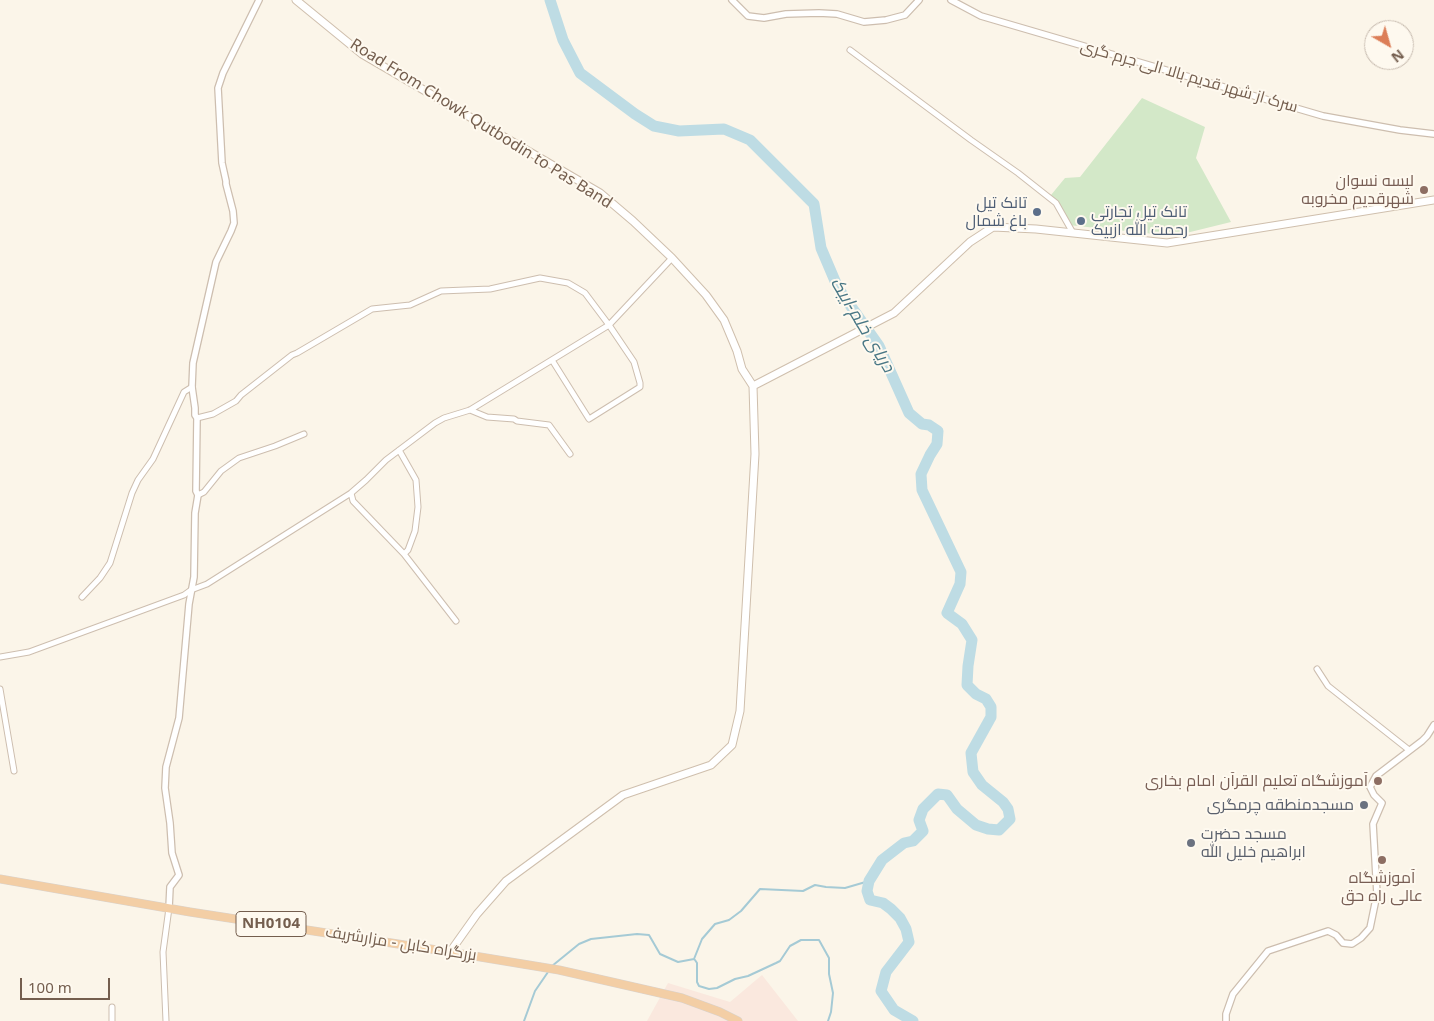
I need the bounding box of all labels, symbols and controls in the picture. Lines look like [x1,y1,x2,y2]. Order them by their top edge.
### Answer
north arrow [1364,20,1414,70]
street label: Road From Chowk Qutbodin to Pas Band [346,35,616,213]
street label: سرک از شهر قدیم بالا الی جرم گری [1078,37,1300,117]
text: N [1388,45,1408,67]
place label: لیسه نسوان شهرقدیم مخروبه [1301,171,1414,209]
marker: لیسه نسوان شهرقدیم مخروبه [1418,184,1430,196]
place label: تانک تیل باغ شمال [966,193,1027,231]
place label: تانک تیل تجارتی رحمت الله ازبیک [1091,202,1188,240]
marker: تانک تیل باغ شمال [1031,206,1043,218]
marker: تانک تیل تجارتی رحمت الله ازبیک [1075,215,1087,227]
water label: دریای خلم-ایبک [825,274,899,376]
place label: آموزشگاه تعلیم القرآن امام بخاری [1145,771,1368,791]
marker: آموزشگاه تعلیم القرآن امام بخاری [1372,775,1384,787]
place label: مسجدمنطقه چرمگری [1207,795,1354,815]
marker: مسجدمنطقه چرمگری [1358,799,1370,811]
place label: مسجد حضرت ابراهیم خلیل الله [1201,824,1306,862]
marker: مسجد حضرت ابراهیم خلیل الله [1185,837,1197,849]
marker: آموزشگاه عالی راه حق [1376,854,1388,866]
place label: آموزشگاه عالی راه حق [1341,868,1423,906]
road number: NH0104 [236,912,306,936]
street label: بزرگراه کابل - مزارشریف [324,923,478,965]
scale bar [22,968,112,1000]
text: 100 m [28,977,72,997]

